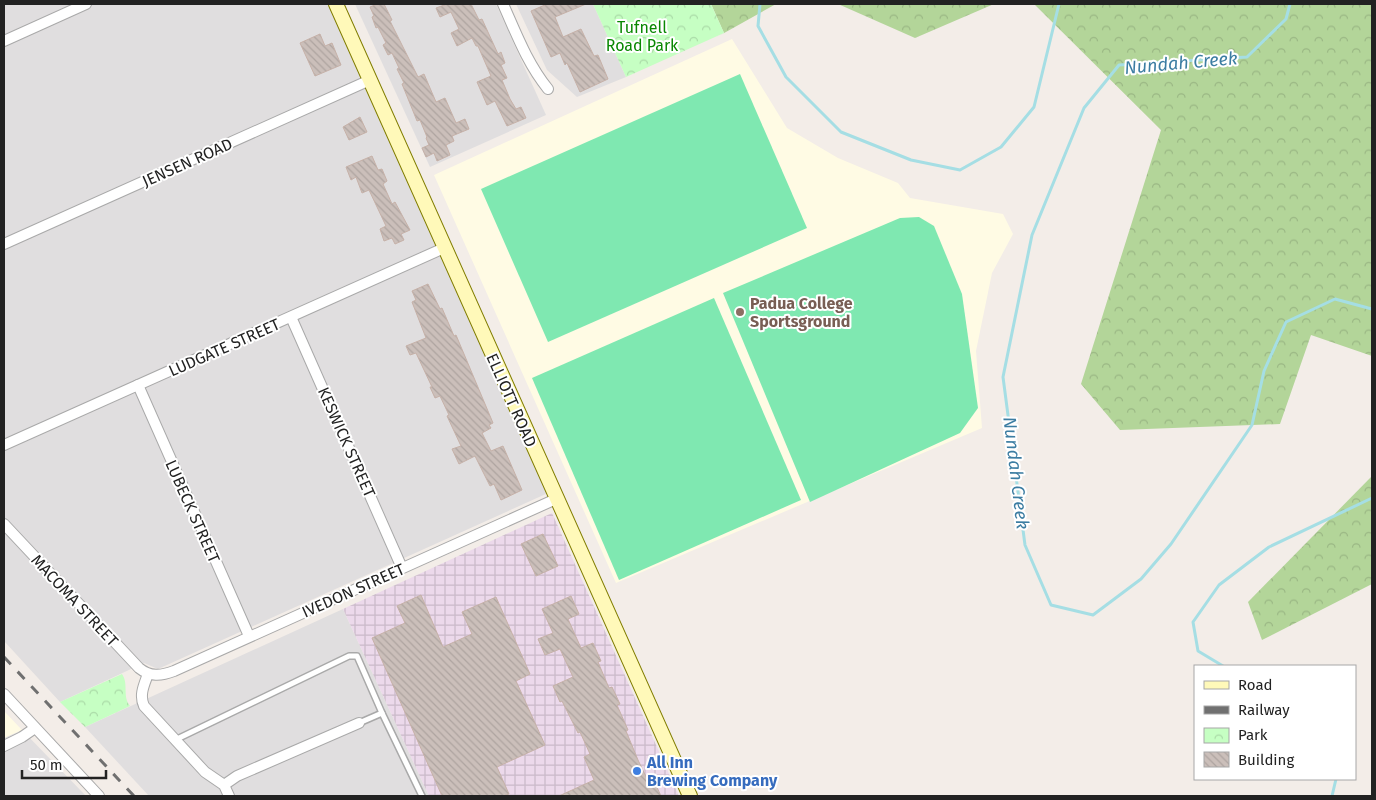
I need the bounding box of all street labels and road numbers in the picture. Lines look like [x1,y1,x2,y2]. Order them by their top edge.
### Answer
street label: JENSEN ROAD [139,134,235,191]
street label: LUDGATE STREET [166,314,283,380]
street label: ELLIOTT ROAD [482,350,541,450]
street label: KESWICK STREET [314,384,380,501]
street label: LUBECK STREET [161,457,224,566]
street label: MACOMA STREET [27,550,123,651]
street label: IVEDON STREET [299,559,408,622]

